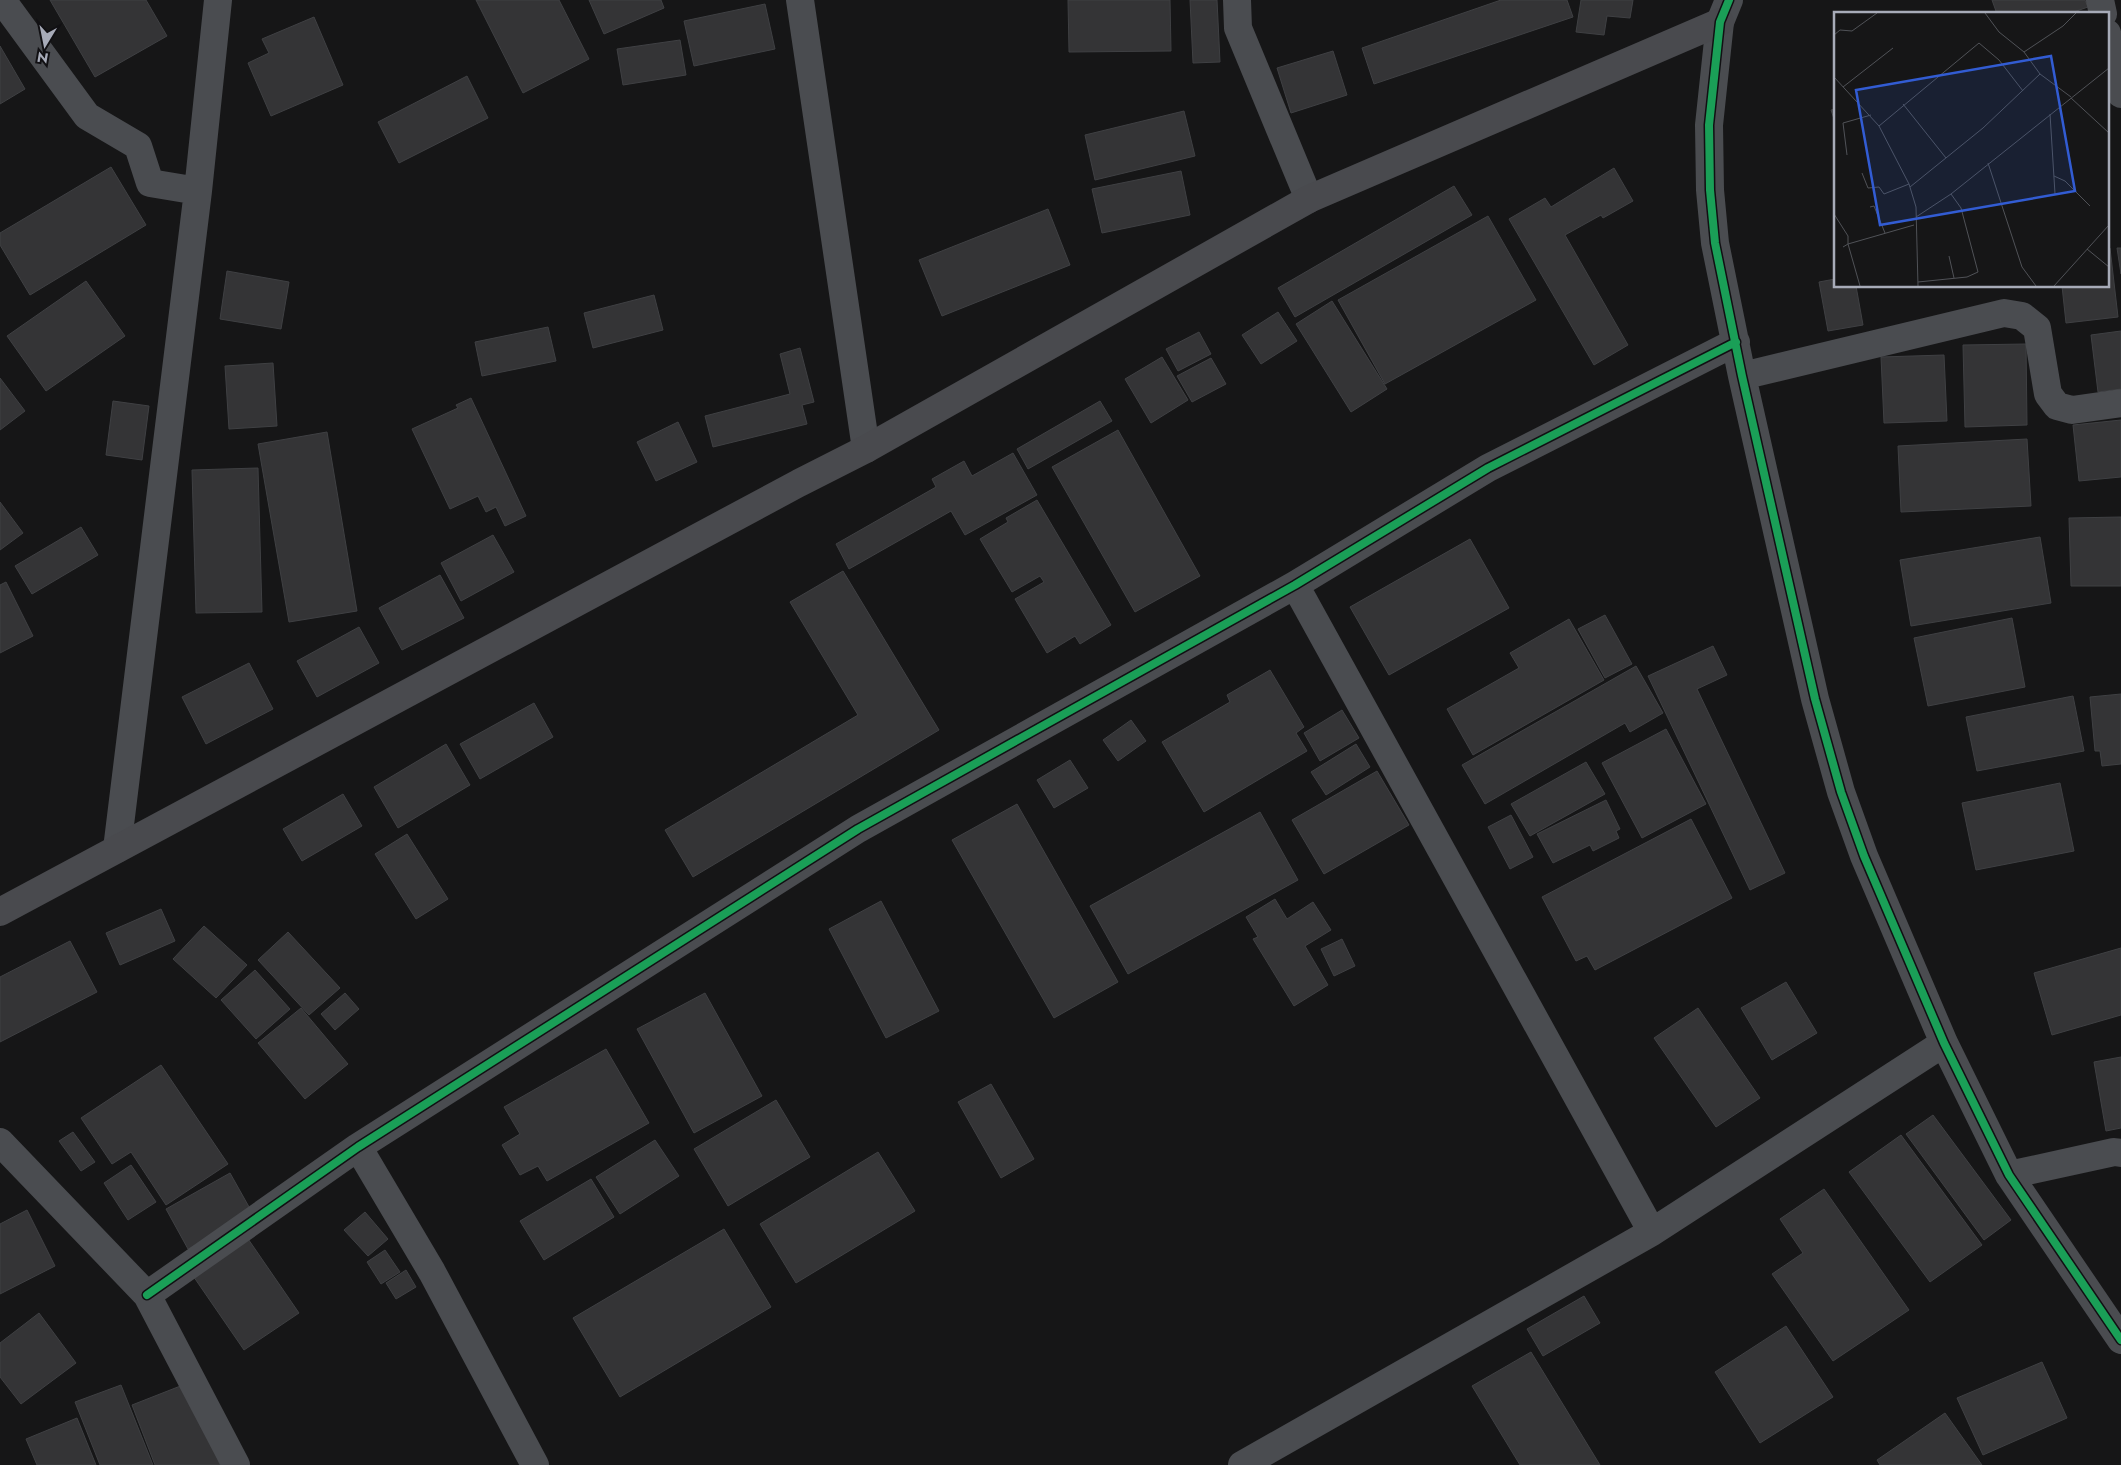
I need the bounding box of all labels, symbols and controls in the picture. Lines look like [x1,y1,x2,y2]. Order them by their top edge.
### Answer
inset map [1834,12,2108,288]
north arrow [20,20,70,70]
text: N [36,47,50,69]

